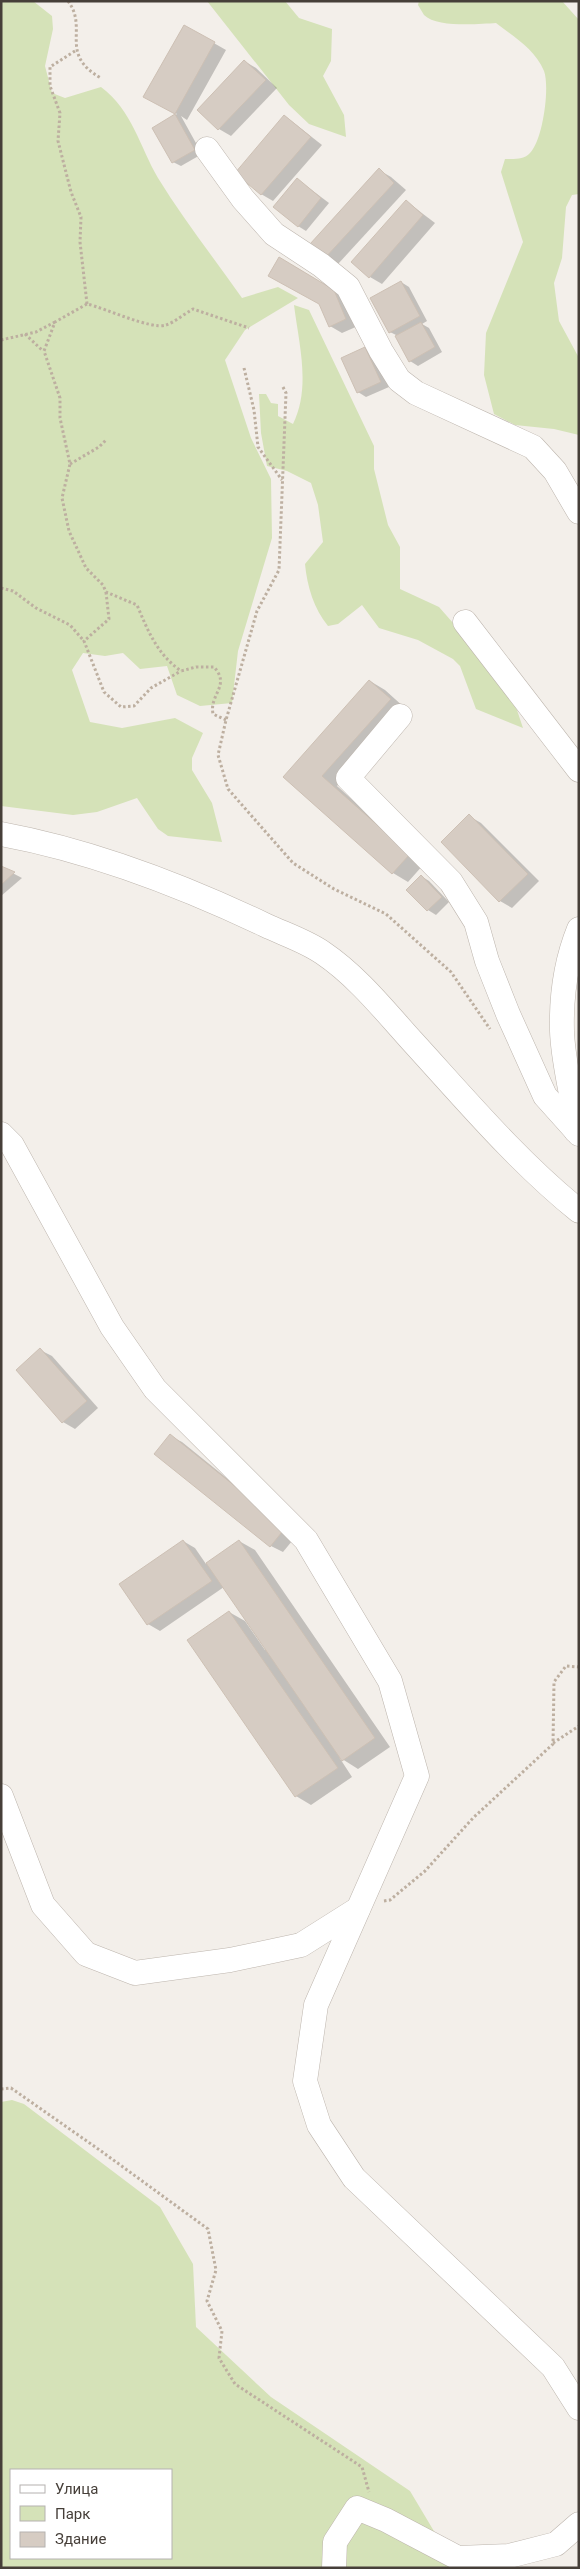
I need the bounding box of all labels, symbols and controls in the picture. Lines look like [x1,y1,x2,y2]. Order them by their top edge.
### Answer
legend [10,2469,172,2559]
text: Улица [55,2480,98,2498]
text: Парк [55,2505,90,2523]
text: Здание [55,2530,106,2548]

